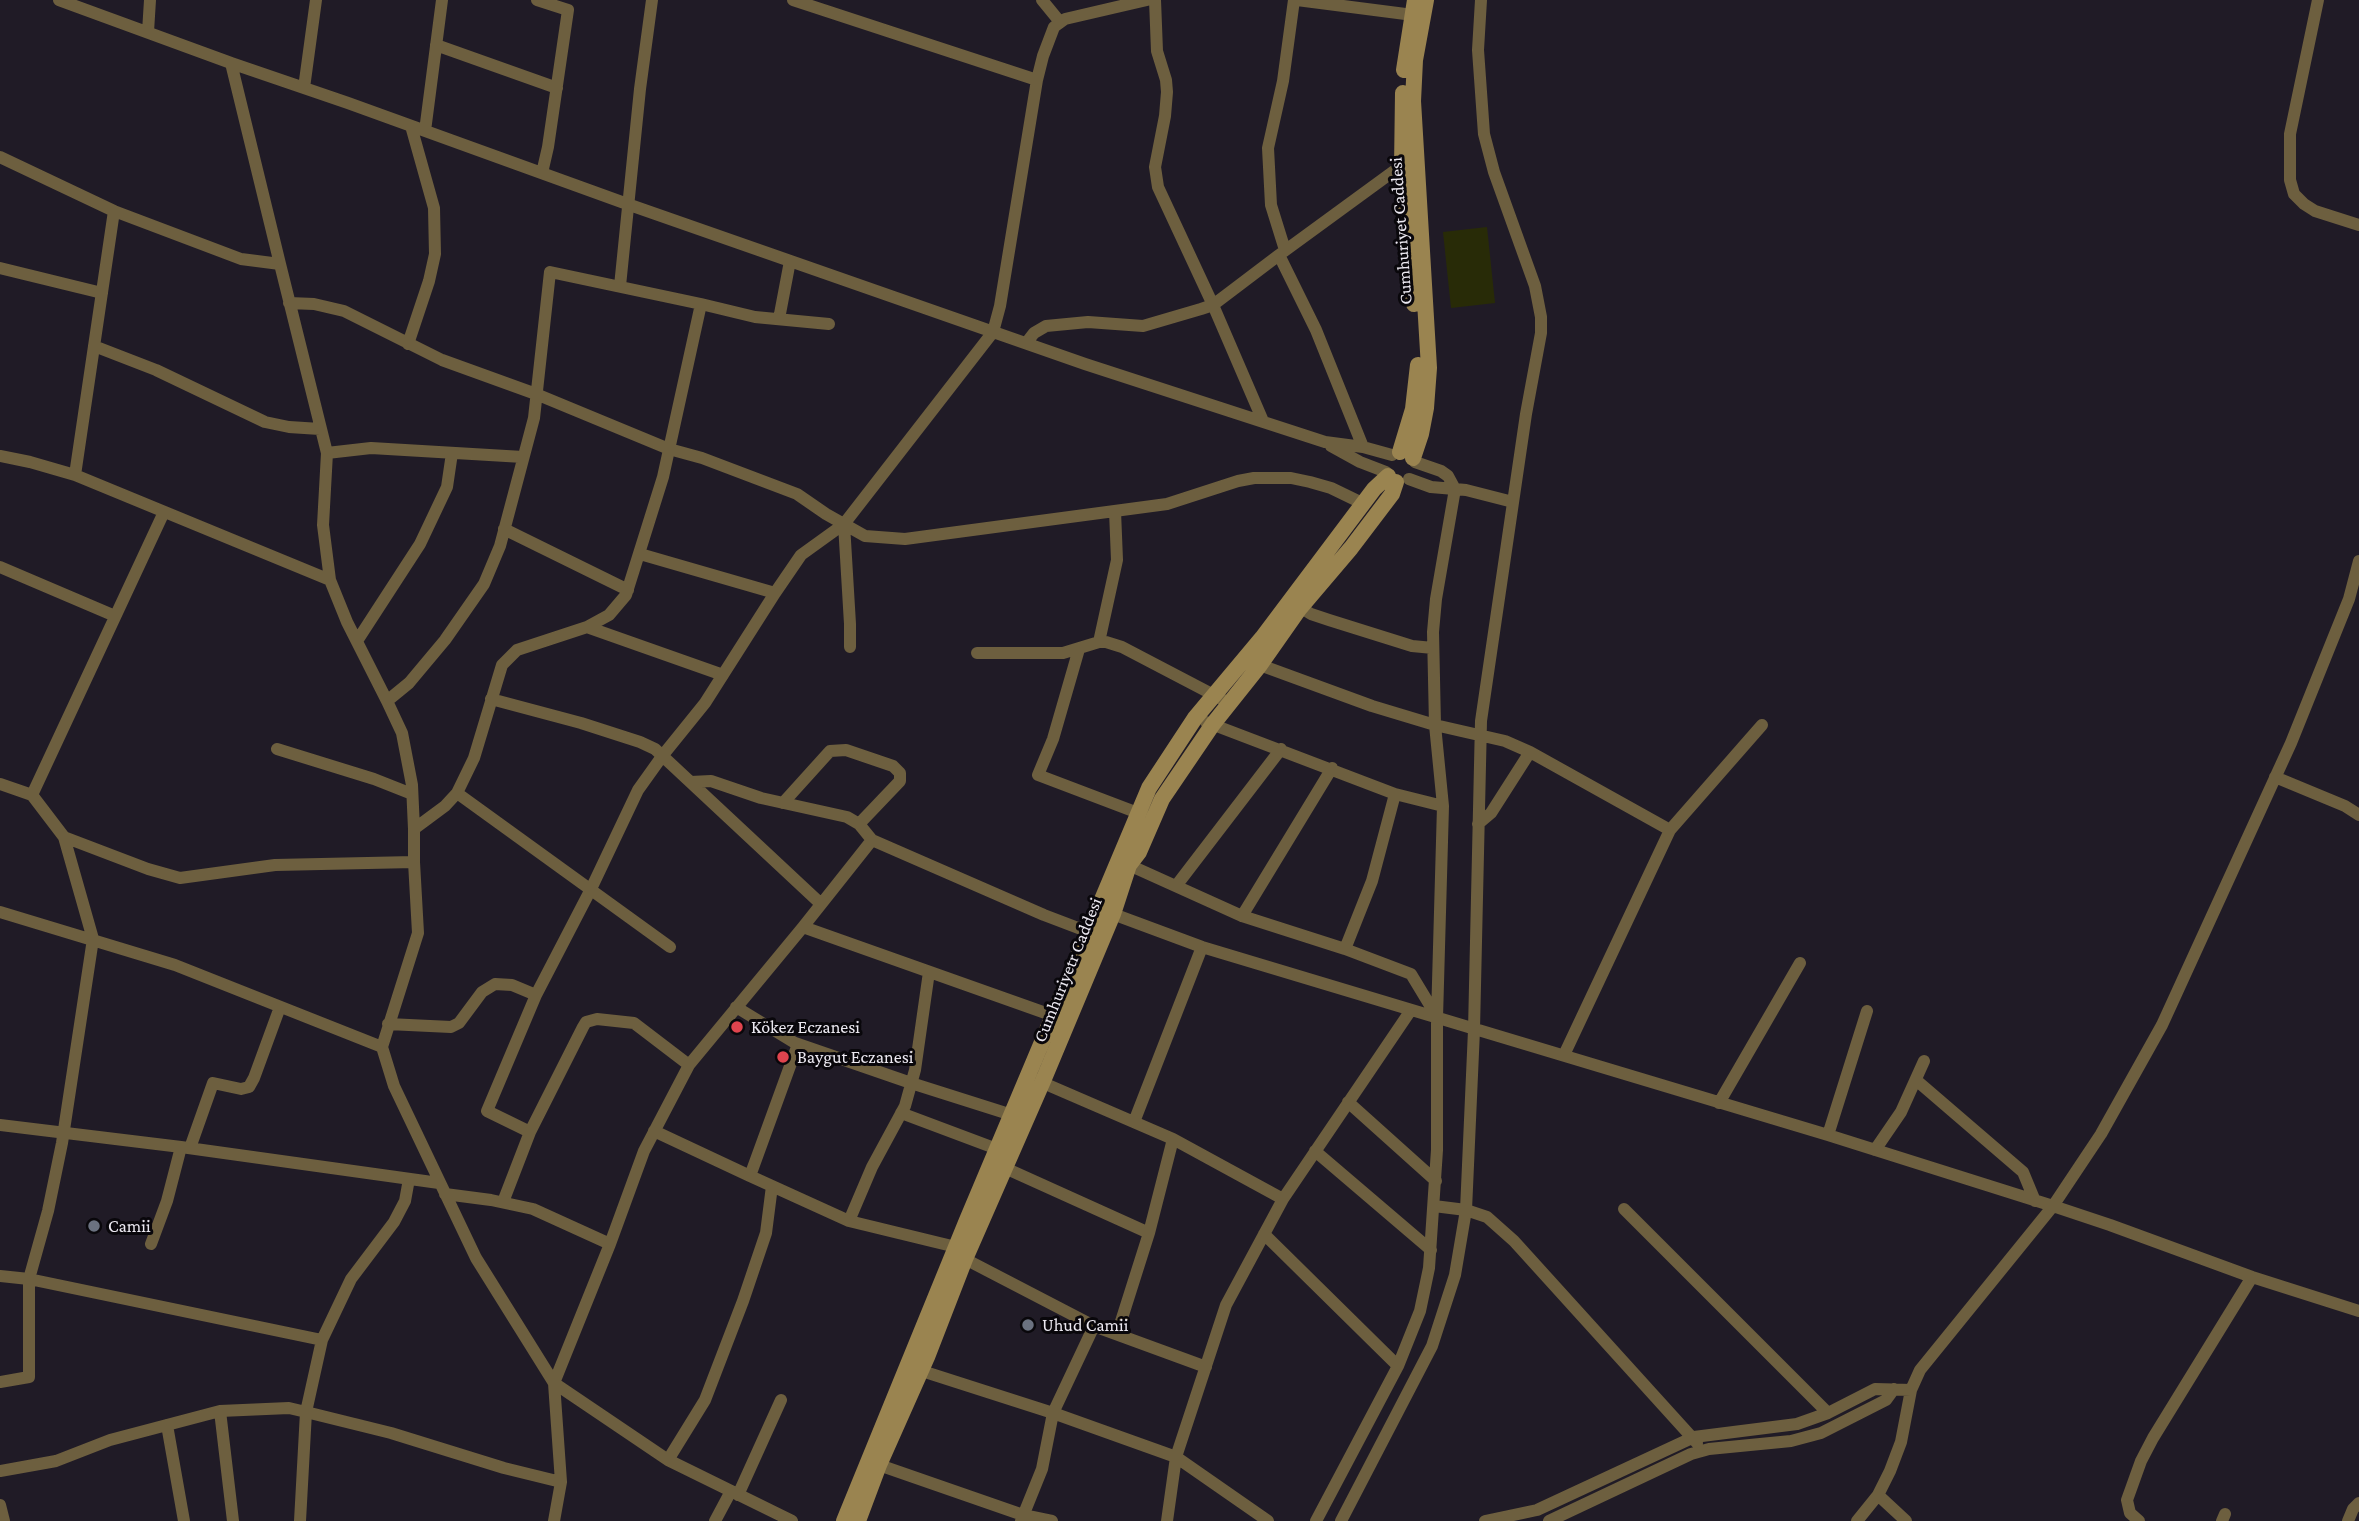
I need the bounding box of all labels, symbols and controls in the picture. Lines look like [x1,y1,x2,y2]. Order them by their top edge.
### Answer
street label: Cumhuriyet Caddesi [1385,157,1417,305]
street label: Cumhuriyetr Caddesi [1029,894,1107,1046]
place label: Kökez Eczanesi [751,1016,860,1038]
marker: Kökez Eczanesi [729,1019,745,1035]
place label: Baygut Eczanesi [797,1046,913,1068]
marker: Baygut Eczanesi [775,1049,791,1065]
place label: Camii [108,1215,151,1237]
marker: Camii [86,1218,102,1234]
place label: Uhud Camii [1042,1314,1128,1336]
marker: Uhud Camii [1020,1317,1036,1333]

